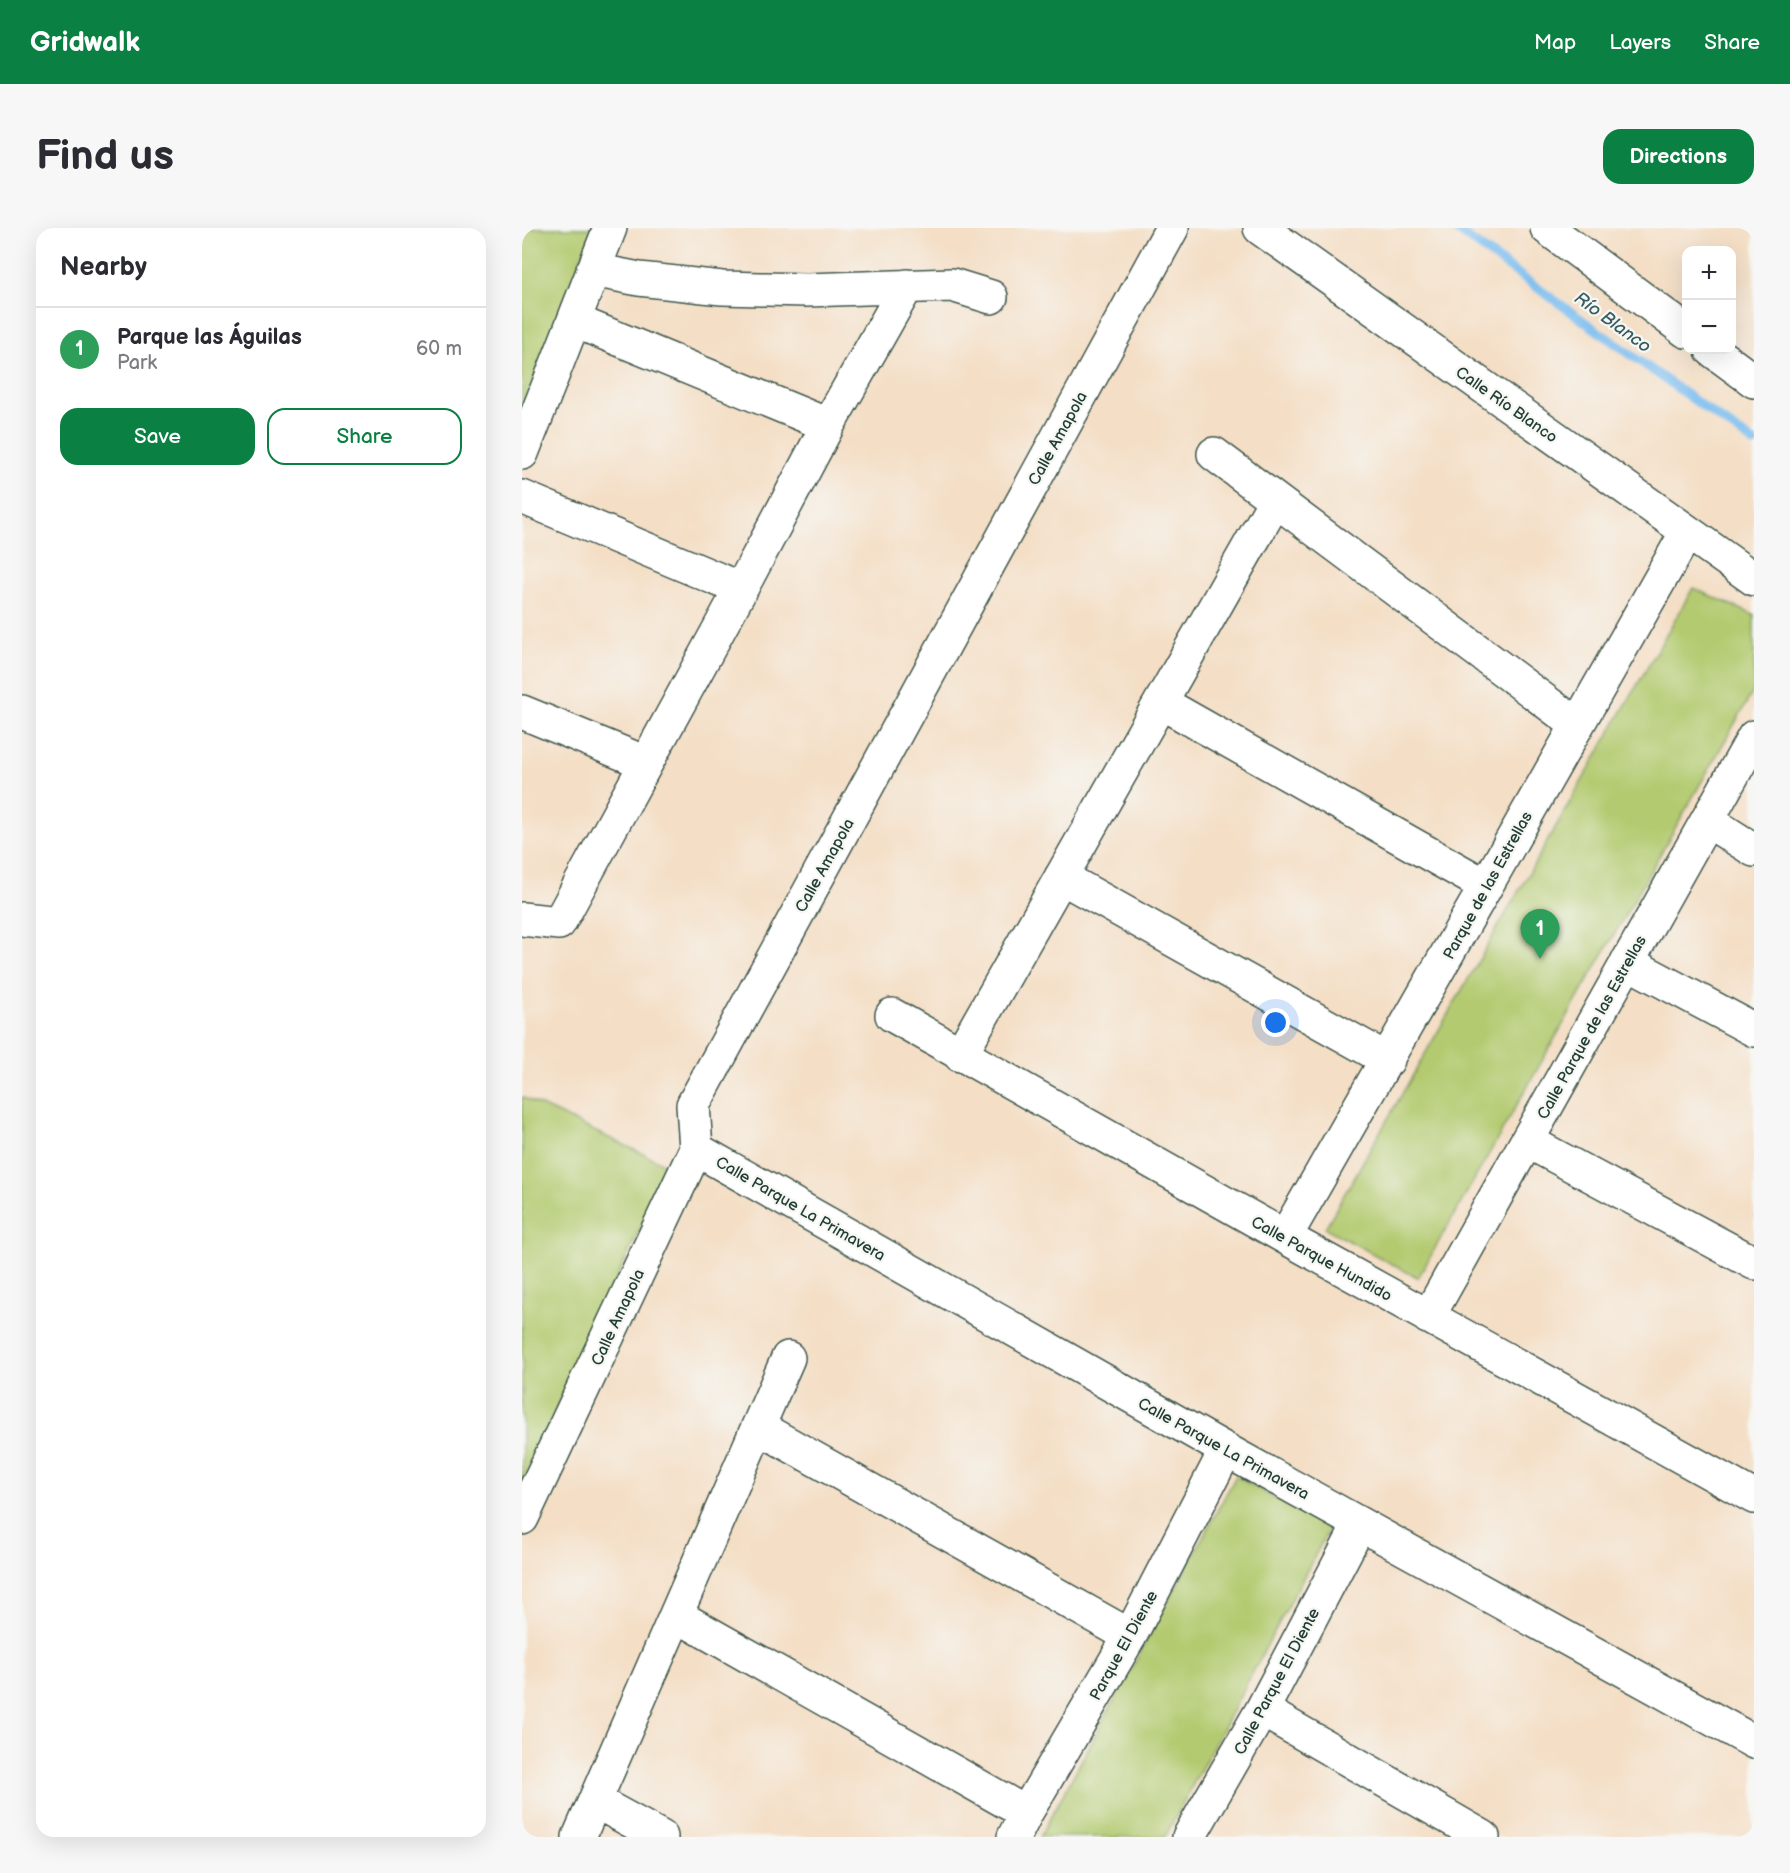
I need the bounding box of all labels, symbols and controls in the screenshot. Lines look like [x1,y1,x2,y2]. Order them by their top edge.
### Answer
text: Gridwalk [30,26,140,59]
text: Map [1534,30,1576,55]
text: Layers [1609,30,1671,55]
text: Share [1704,30,1760,55]
button: Directions [1603,129,1754,184]
text: Find us [36,131,174,182]
map controls [1682,246,1736,354]
button: + [1682,246,1736,300]
text: Nearby [60,252,147,283]
water label: Río Blanco [1570,288,1655,357]
button: − [1682,300,1736,354]
text: Parque las Águilas [117,324,302,351]
text: 1 [75,337,84,361]
text: 60 m [416,337,462,361]
text: Park [117,351,157,375]
street label: Calle Río Blanco [1452,363,1561,447]
street label: Calle Amapola [1025,389,1092,489]
button: Save [60,408,255,465]
button: Share [267,408,462,465]
street label: Parque de las Estrellas [1440,808,1537,963]
street label: Calle Amapola [792,816,859,916]
pin: 1 [1520,910,1560,959]
street label: Calle Parque de las Estrellas [1534,932,1651,1123]
your location [1261,1008,1290,1037]
street label: Calle Parque La Primavera [712,1153,888,1266]
street label: Calle Parque Hundido [1248,1213,1395,1306]
street label: Calle Amapola [588,1266,649,1369]
street label: Calle Parque La Primavera [1134,1394,1312,1504]
street label: Parque El Diente [1086,1587,1163,1704]
street label: Calle Parque El Diente [1231,1605,1324,1758]

